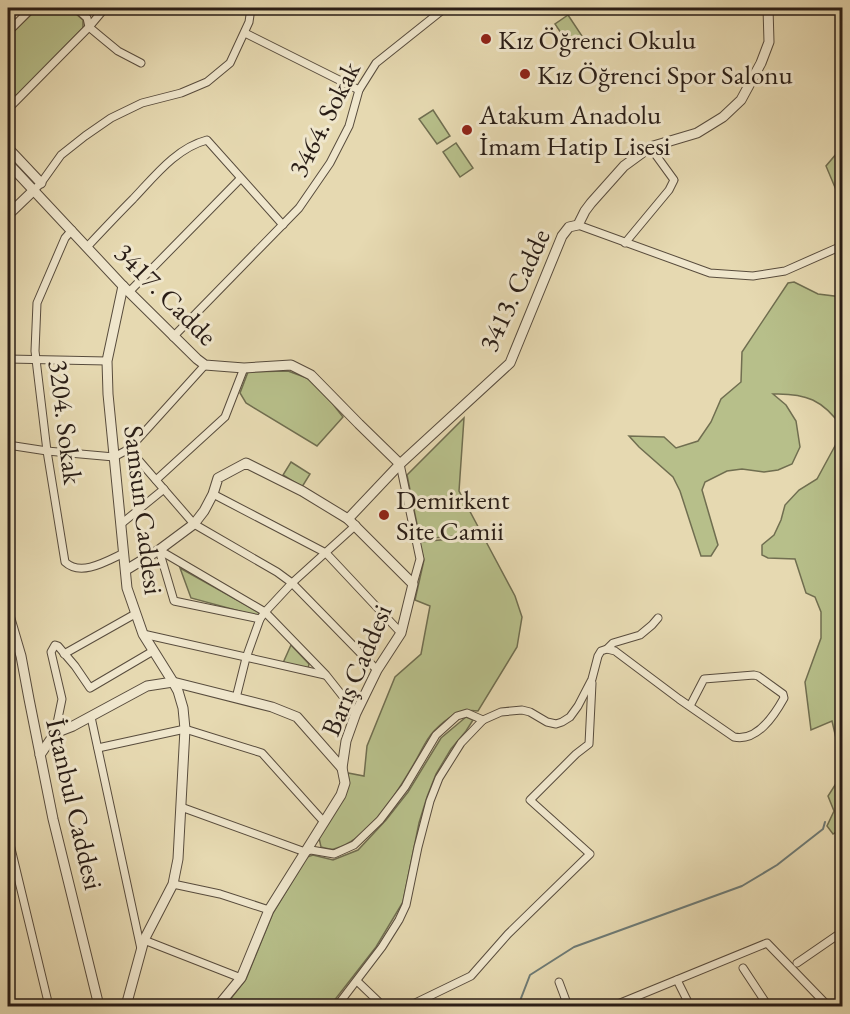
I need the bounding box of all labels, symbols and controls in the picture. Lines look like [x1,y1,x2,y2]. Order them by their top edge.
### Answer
place label: Kız Öğrenci Okulu [498,22,696,57]
marker: Kız Öğrenci Okulu [479,32,493,46]
street label: 3464. Sokak [280,55,368,183]
place label: Kız Öğrenci Spor Salonu [537,57,793,92]
marker: Kız Öğrenci Spor Salonu [518,67,532,81]
place label: Atakum Anadolu İmam Hatip Lisesi [478,97,671,163]
marker: Atakum Anadolu İmam Hatip Lisesi [460,123,474,137]
street label: 3413. Cadde [470,223,558,357]
street label: 3417. Cadde [107,235,225,353]
street label: 3204. Sokak [41,358,91,487]
street label: Samsun Caddesi [116,423,172,597]
place label: Demirkent Site Camii [396,482,510,548]
marker: Demirkent Site Camii [377,508,391,522]
street label: Barış Caddesi [313,599,400,741]
street label: İstanbul Caddesi [38,715,112,893]

